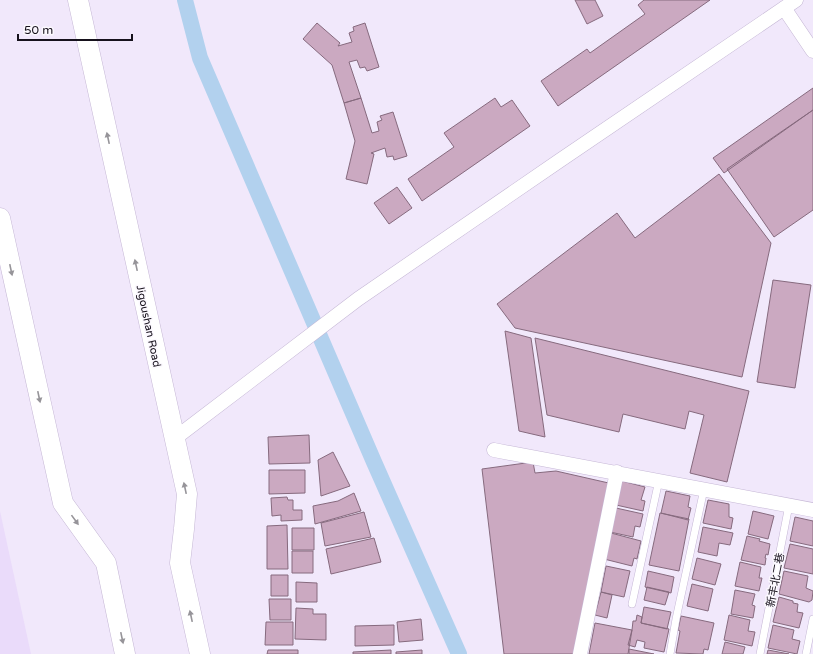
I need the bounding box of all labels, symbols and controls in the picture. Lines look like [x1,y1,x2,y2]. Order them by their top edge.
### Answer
scale bar [18,16,132,42]
text: 50 m [24,23,53,37]
one-way arrow [105,132,111,144]
one-way arrow [132,259,138,271]
one-way arrow [9,263,15,276]
street label: Jigoushan Road [133,284,164,368]
one-way arrow [37,390,43,403]
one-way arrow [182,482,188,494]
one-way arrow [71,515,79,525]
street label: 新丰北二巷 [764,552,787,608]
one-way arrow [188,610,194,622]
one-way arrow [120,632,126,645]

